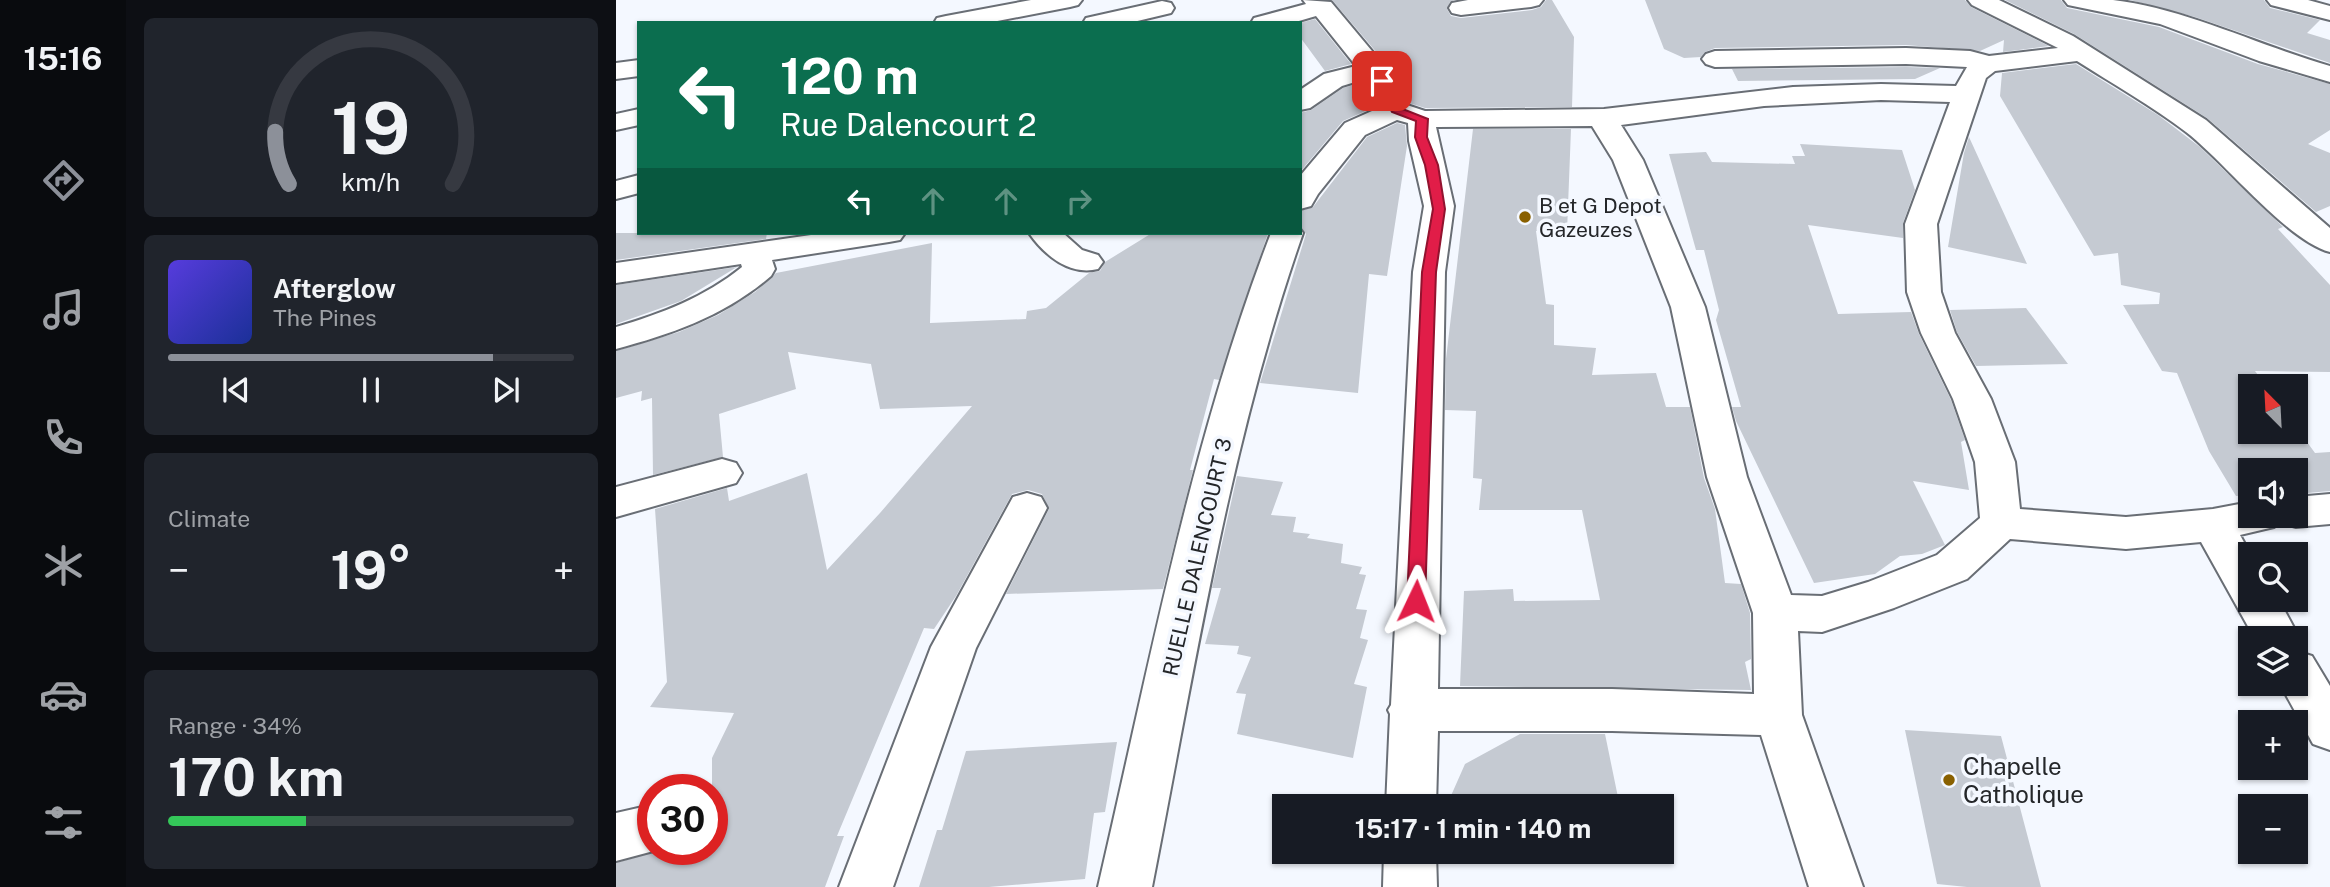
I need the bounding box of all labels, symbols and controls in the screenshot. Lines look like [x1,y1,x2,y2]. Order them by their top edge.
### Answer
text: 15:16 [24,40,102,77]
text: 120 m [780,47,919,105]
icon: left [665,49,756,140]
pin [1352,51,1412,111]
icon: arrive [1363,62,1401,100]
text: 19 [331,85,411,170]
text: Rue Dalencourt 2 [780,106,1036,143]
icon: directions [39,156,88,205]
text: km/h [342,166,400,196]
icon: left [841,182,879,220]
icon: ahead [914,182,952,220]
icon: ahead [987,182,1025,220]
icon: right [1060,182,1098,220]
place label: B et G Depot Gazeuzes [1539,193,1662,242]
marker: B et G Depot Gazeuzes [1517,209,1533,225]
text: Afterglow [273,273,396,304]
icon: music [39,285,88,334]
text: The Pines [273,304,377,331]
icon: previous [217,371,255,409]
icon: pause [352,371,390,409]
icon: next [487,371,525,409]
north arrow [2238,374,2308,444]
map controls [2238,374,2308,864]
icon: phone [39,413,88,462]
street label: RUELLE DALENCOURT 3 [1157,436,1237,678]
button: sound [2238,458,2308,528]
text: Climate [168,505,250,532]
text: 19° [330,540,412,601]
icon: climate [39,541,88,590]
button: search [2238,542,2308,612]
text: − [168,548,189,593]
text: + [553,548,574,593]
position arrow [1379,564,1453,638]
button: layers [2238,626,2308,696]
icon: car [39,670,88,719]
button: + [2238,710,2308,780]
text: Range · 34% [168,712,302,739]
text: 170 km [168,747,344,808]
place label: Chapelle Catholique [1963,752,2084,808]
marker: Chapelle Catholique [1941,772,1957,788]
speed limit sign: 30 [637,774,728,865]
button: − [2238,794,2308,864]
icon: filters [39,798,88,847]
text: 15:17 · 1 min · 140 m [1355,813,1591,844]

